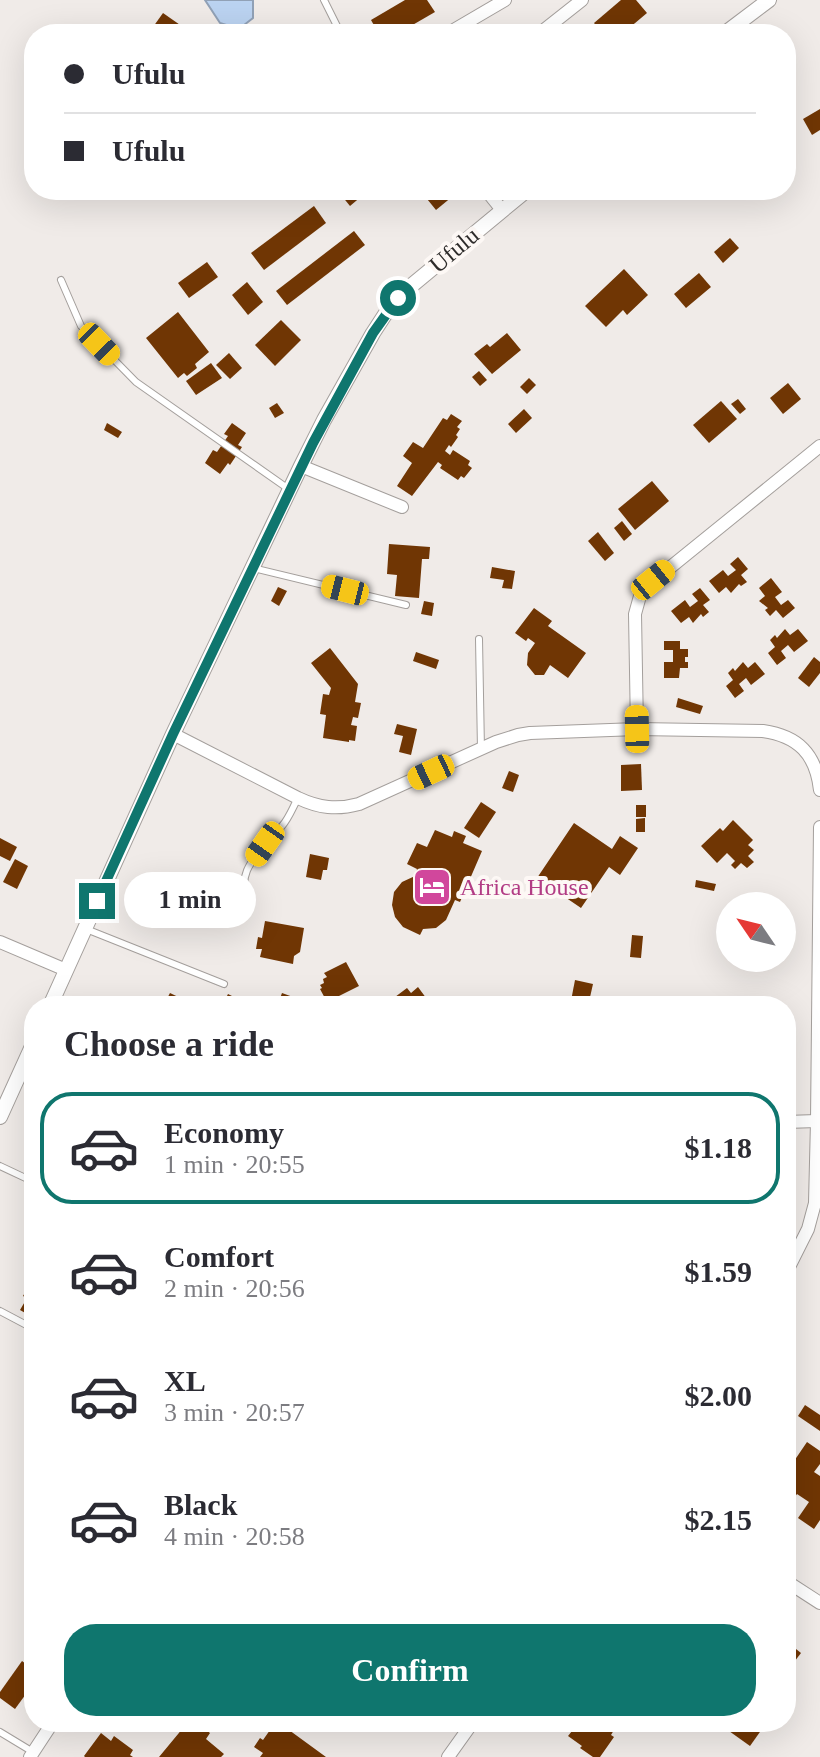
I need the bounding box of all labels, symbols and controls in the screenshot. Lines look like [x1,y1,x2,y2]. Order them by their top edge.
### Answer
text: Ufulu [112,57,185,90]
text: Ufulu [112,134,185,167]
street label: Ufulu [424,222,484,278]
route start [380,280,416,316]
car [74,318,124,370]
car [627,556,679,604]
car [319,573,371,607]
car [625,705,649,753]
car [404,751,458,793]
car [241,817,289,871]
hotel icon: Africa House [411,866,453,908]
callout: 1 min [125,873,257,929]
place label: Africa House [460,874,589,900]
route end [79,883,115,919]
text: 1 min [159,885,221,914]
north arrow [716,892,796,972]
map controls [716,892,796,972]
text: Choose a ride [64,1024,274,1064]
icon: car [68,1112,140,1184]
text: Economy [164,1116,284,1149]
text: $1.18 [685,1131,752,1164]
text: 1 min · 20:55 [164,1150,305,1179]
icon: car [68,1236,140,1308]
text: Comfort [164,1240,274,1273]
text: $1.59 [685,1255,752,1288]
text: 2 min · 20:56 [164,1274,305,1303]
icon: car [68,1360,140,1432]
text: XL [164,1364,206,1397]
text: $2.00 [685,1379,752,1412]
text: 3 min · 20:57 [164,1398,305,1427]
icon: car [68,1484,140,1556]
text: Black [164,1488,237,1521]
text: $2.15 [685,1503,752,1536]
text: 4 min · 20:58 [164,1522,305,1551]
button: Confirm [64,1624,756,1716]

